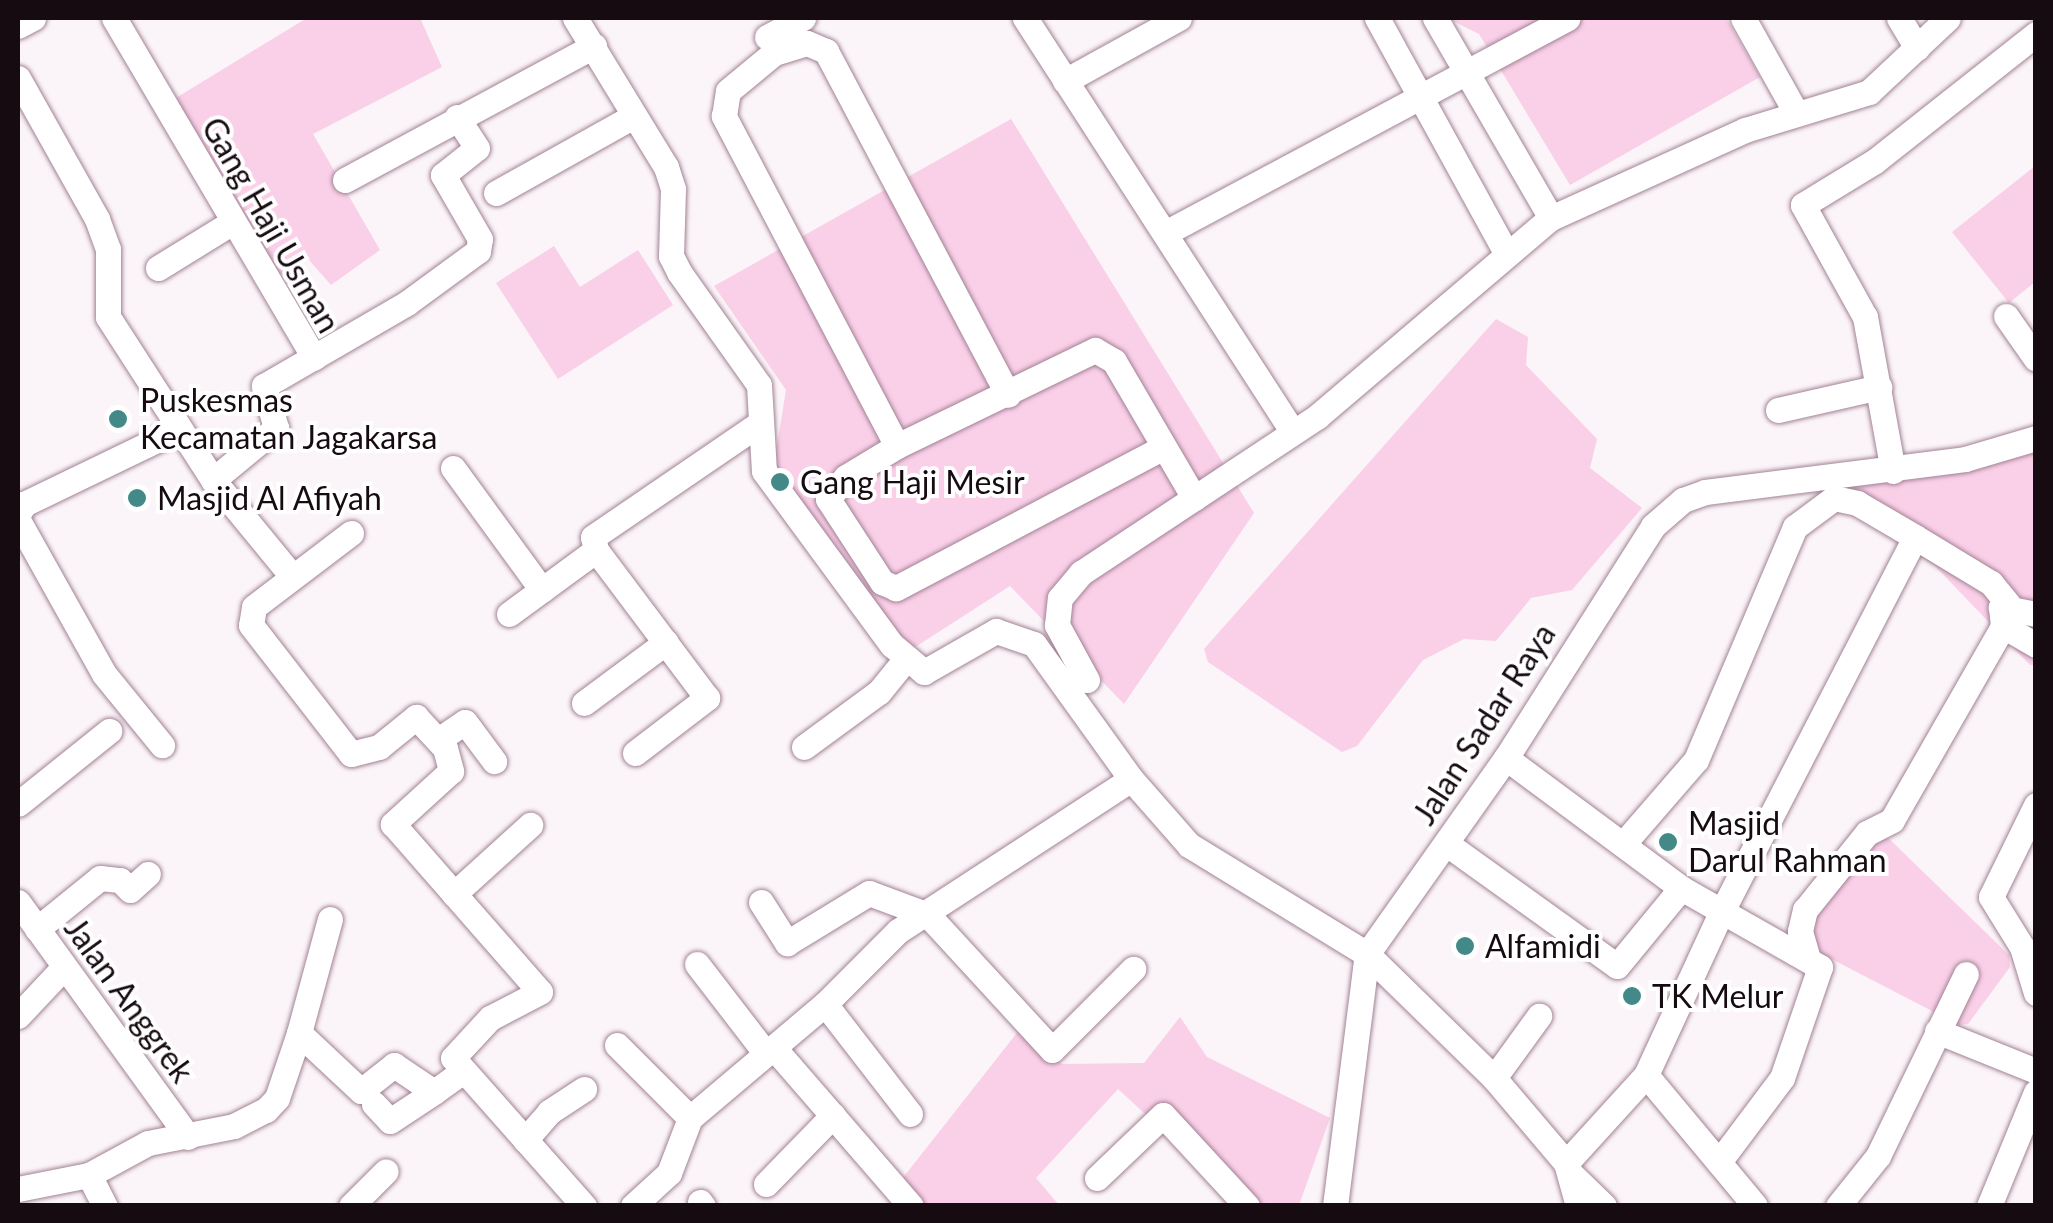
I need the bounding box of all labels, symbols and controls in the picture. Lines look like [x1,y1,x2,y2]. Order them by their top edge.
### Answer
street label: Gang Haji Usman [194,111,348,339]
place label: Puskesmas Kecamatan Jagakarsa [140,382,438,457]
marker: Puskesmas Kecamatan Jagakarsa [105,406,131,432]
place label: Gang Haji Mesir [800,463,1025,501]
marker: Gang Haji Mesir [769,471,791,493]
place label: Masjid Al Afiyah [157,479,384,517]
marker: Masjid Al Afiyah [126,487,148,509]
street label: Jalan Sadar Raya [1405,616,1563,832]
place label: Masjid Darul Rahman [1688,805,1887,880]
marker: Masjid Darul Rahman [1657,831,1679,853]
street label: Jalan Anggrek [56,910,202,1090]
place label: Alfamidi [1485,927,1601,965]
marker: Alfamidi [1454,935,1476,957]
place label: TK Melur [1652,977,1783,1015]
marker: TK Melur [1621,985,1643,1007]

